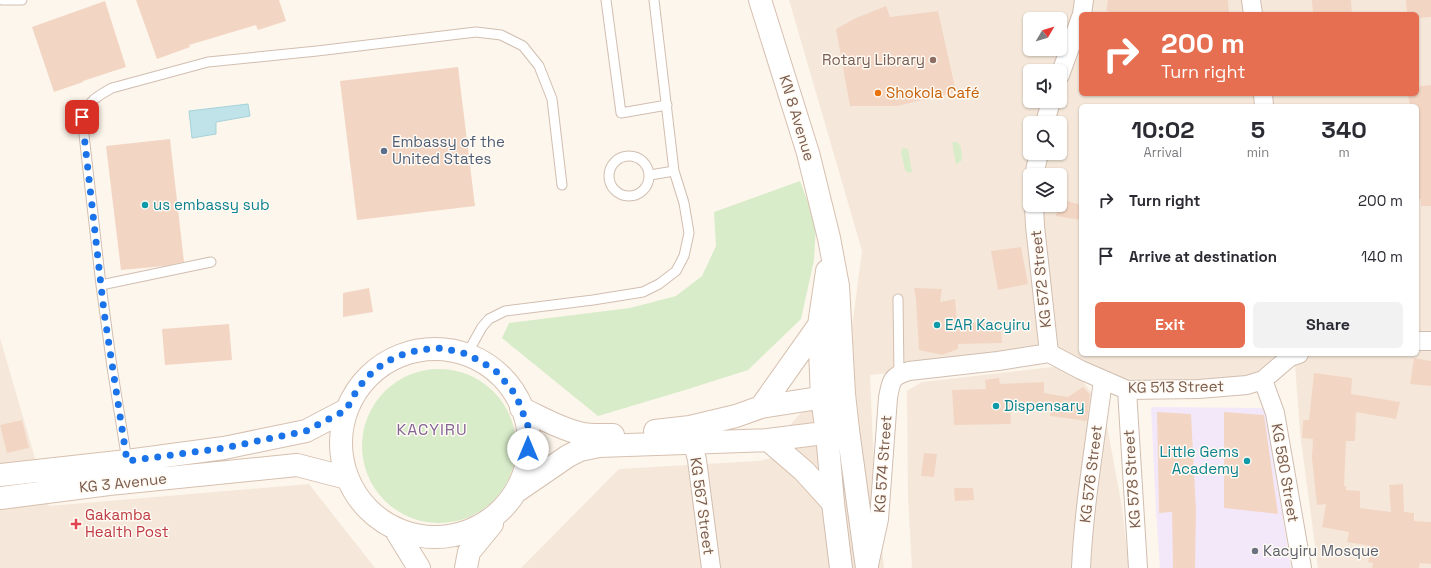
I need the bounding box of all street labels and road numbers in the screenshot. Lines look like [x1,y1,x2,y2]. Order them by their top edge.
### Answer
street label: KN 8 Avenue [775,73,820,163]
street label: KG 572 Street [1026,229,1055,329]
street label: KG 513 Street [1128,376,1224,397]
street label: KG 574 Street [870,414,895,513]
street label: KG 580 Street [1267,422,1304,524]
street label: KG 576 Street [1075,424,1106,524]
street label: KG 578 Street [1119,429,1144,529]
street label: KG 567 Street [686,456,719,556]
street label: KG 3 Avenue [78,468,168,497]

